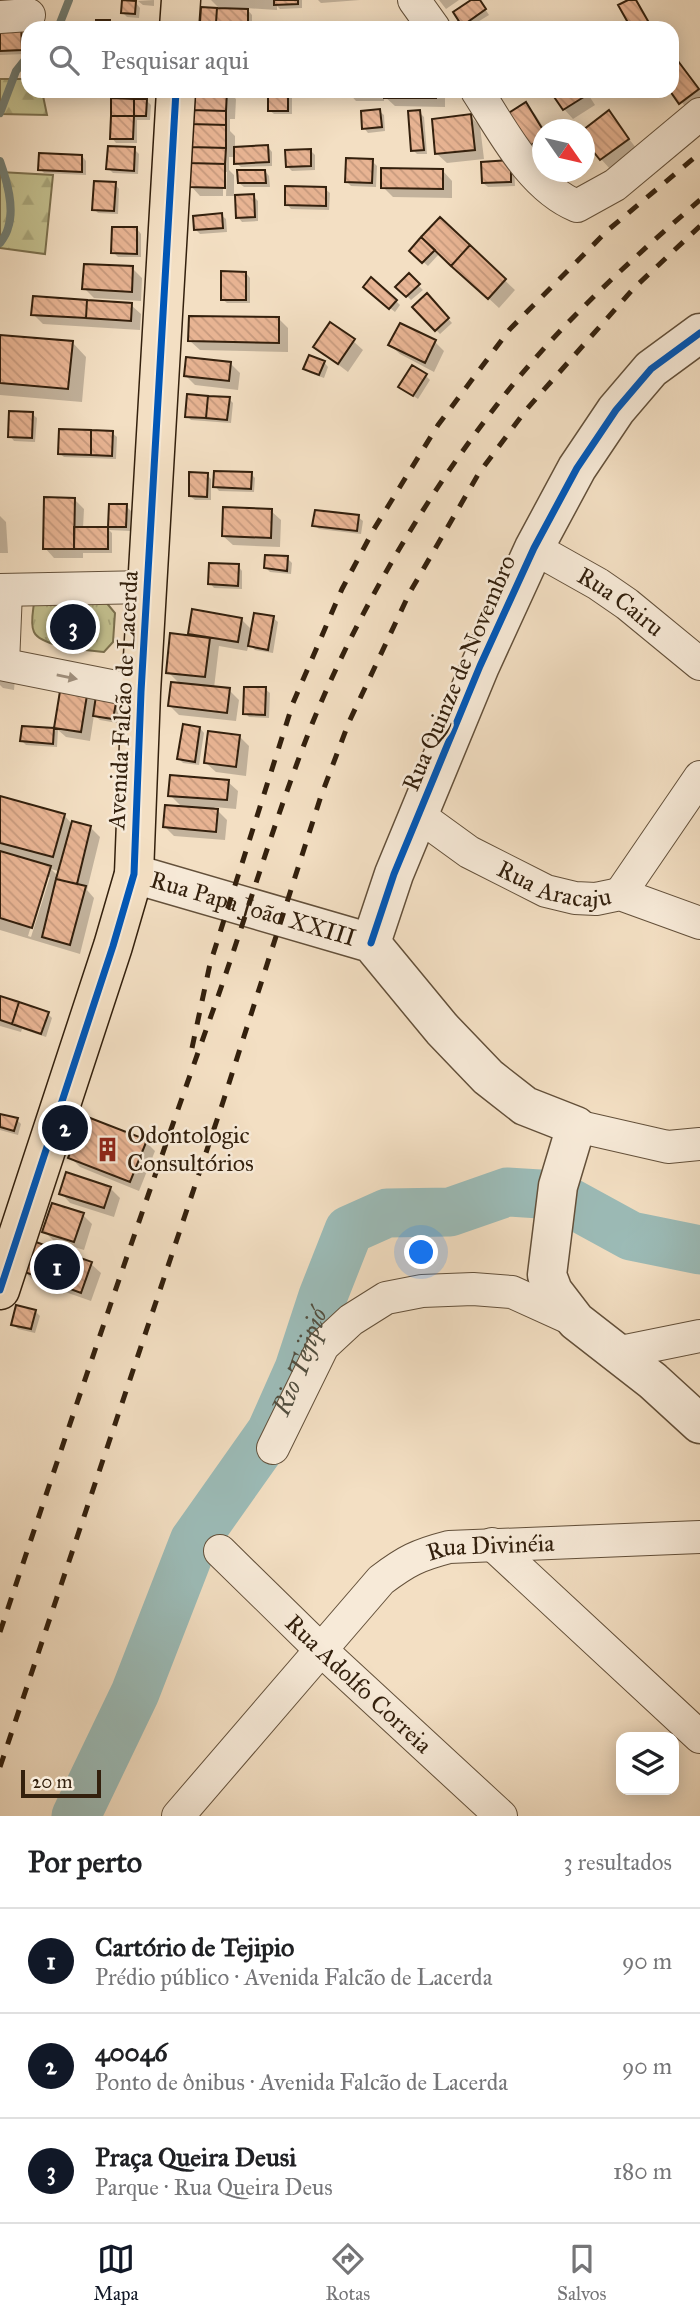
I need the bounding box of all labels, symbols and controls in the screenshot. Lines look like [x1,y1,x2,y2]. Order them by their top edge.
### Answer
search box [21,21,679,98]
icon: search [45,41,83,79]
text: Pesquisar aqui [101,44,249,76]
north arrow [532,119,595,182]
street label: Rua Quinze de Novembro [396,550,522,796]
street label: Rua Cairu [572,560,670,643]
street label: Avenida Falcão de Lacerda [101,569,145,831]
pin: 3 [50,601,96,653]
one-way arrow [56,672,78,683]
street label: Rua Aracaju [492,854,614,914]
street label: Rua Papa João XXIII [147,865,359,953]
pin: 2 [42,1102,88,1154]
place label: Odontologic Consultórios [127,1120,254,1178]
building icon: Odontologic Consultórios [93,1135,121,1163]
your location [404,1235,438,1269]
pin: 1 [34,1241,80,1293]
water label: Rio Tejipió [264,1300,335,1421]
street label: Rua Divinéia [423,1528,556,1568]
street label: Rua Adolfo Correia [279,1608,439,1760]
map controls [616,1732,679,1795]
button: layers [616,1732,679,1795]
scale bar [21,1767,102,1799]
text: 20 m [32,1770,73,1793]
text: Por perto [28,1844,142,1880]
text: 3 resultados [563,1848,672,1876]
text: Cartório de Tejipio [95,1931,294,1963]
text: 1 [46,1947,56,1975]
text: 90 m [622,1947,672,1975]
text: Prédio público · Avenida Falcão de Lacerda [95,1963,492,1991]
text: 40046 [95,2036,168,2068]
text: 2 [45,2052,57,2080]
text: 90 m [622,2052,672,2080]
text: Ponto de ônibus · Avenida Falcão de Lacerda [95,2068,508,2096]
text: Praça Queira Deusi [95,2141,296,2173]
text: 3 [46,2157,56,2185]
text: 180 m [613,2157,672,2185]
text: Parque · Rua Queira Deus [95,2173,333,2201]
tab: Mapa [93,2240,139,2305]
tab: Rotas [326,2240,370,2305]
tab: Salvos [557,2240,607,2305]

